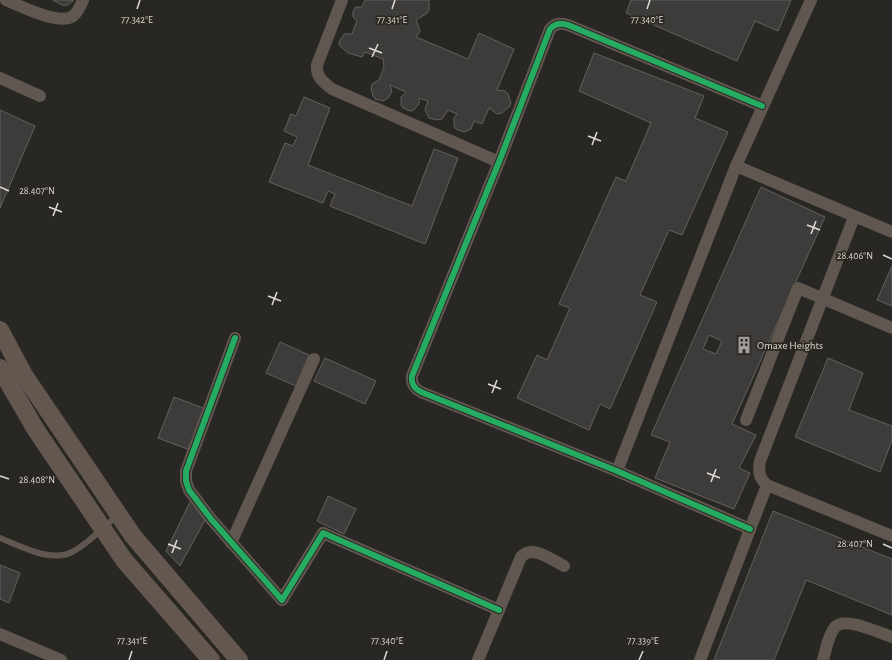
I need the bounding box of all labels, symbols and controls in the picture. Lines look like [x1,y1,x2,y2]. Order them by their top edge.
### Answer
text: 77.342°E [121,15,153,25]
text: 77.341°E [377,15,408,25]
text: 77.340°E [631,15,663,25]
text: 28.407°N [19,186,55,196]
text: 28.406°N [837,251,873,261]
building icon: Omaxe Heights [734,335,754,355]
place label: Omaxe Heights [757,340,823,351]
text: 28.408°N [19,475,55,485]
text: 28.407°N [837,539,873,549]
text: 77.341°E [117,636,148,646]
text: 77.340°E [371,636,403,646]
text: 77.339°E [627,636,659,646]

